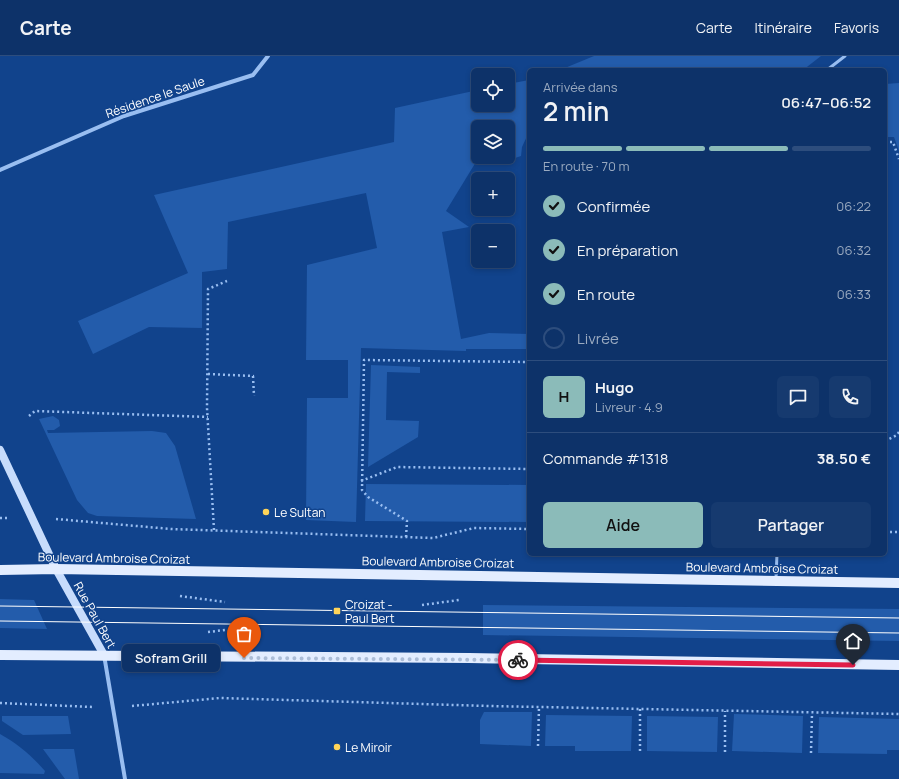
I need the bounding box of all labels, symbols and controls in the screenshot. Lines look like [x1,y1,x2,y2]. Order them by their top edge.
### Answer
text: Carte [20,15,72,41]
text: Carte [696,18,732,37]
text: Itinéraire [754,18,812,37]
text: Favoris [834,18,879,37]
map controls [471,68,515,268]
button: locate [471,68,515,112]
street label: Résidence le Saule [103,72,207,122]
text: Arrivée dans [543,78,618,96]
text: 06:47–06:52 [781,92,871,113]
text: 2 min [543,93,609,129]
button: layers [471,120,515,164]
text: En route · 70 m [543,157,629,175]
button: + [471,172,515,216]
icon: check [543,195,565,217]
text: Confirmée [577,196,650,217]
text: 06:22 [836,197,871,215]
button: − [471,224,515,268]
icon: check [543,239,565,261]
text: En préparation [577,240,678,261]
text: 06:32 [837,241,871,259]
icon: check [543,283,565,305]
text: En route [577,284,635,305]
text: 06:33 [837,285,871,303]
text: Livrée [577,328,619,349]
button: chat [777,376,819,418]
button: phone [829,376,871,418]
text: Hugo [595,377,634,398]
text: H [559,386,569,407]
text: Livreur · 4.9 [595,398,663,416]
text: Commande #1318 [543,448,668,469]
text: 38.50 € [817,448,871,469]
button: Aide [543,502,703,548]
button: Partager [711,502,871,548]
place label: Le Sultan [274,504,325,521]
marker: Le Sultan [261,507,271,517]
street label: Boulevard Ambroise Croizat [38,548,190,568]
street label: Boulevard Ambroise Croizat [362,552,514,572]
street label: Boulevard Ambroise Croizat [686,558,838,578]
street label: Rue Paul Bert [70,579,120,651]
place label: Croizat - Paul Bert [345,596,395,627]
marker: Croizat - Paul Bert [332,606,342,616]
pin [227,617,261,658]
icon: bag [233,623,255,645]
pin [836,624,870,665]
icon: home [842,630,864,652]
courier [498,640,538,680]
callout: Sofram Grill [122,644,220,672]
text: Sofram Grill [135,649,207,667]
icon: bike [507,649,529,671]
place label: Le Miroir [345,739,393,756]
marker: Le Miroir [332,742,342,752]

